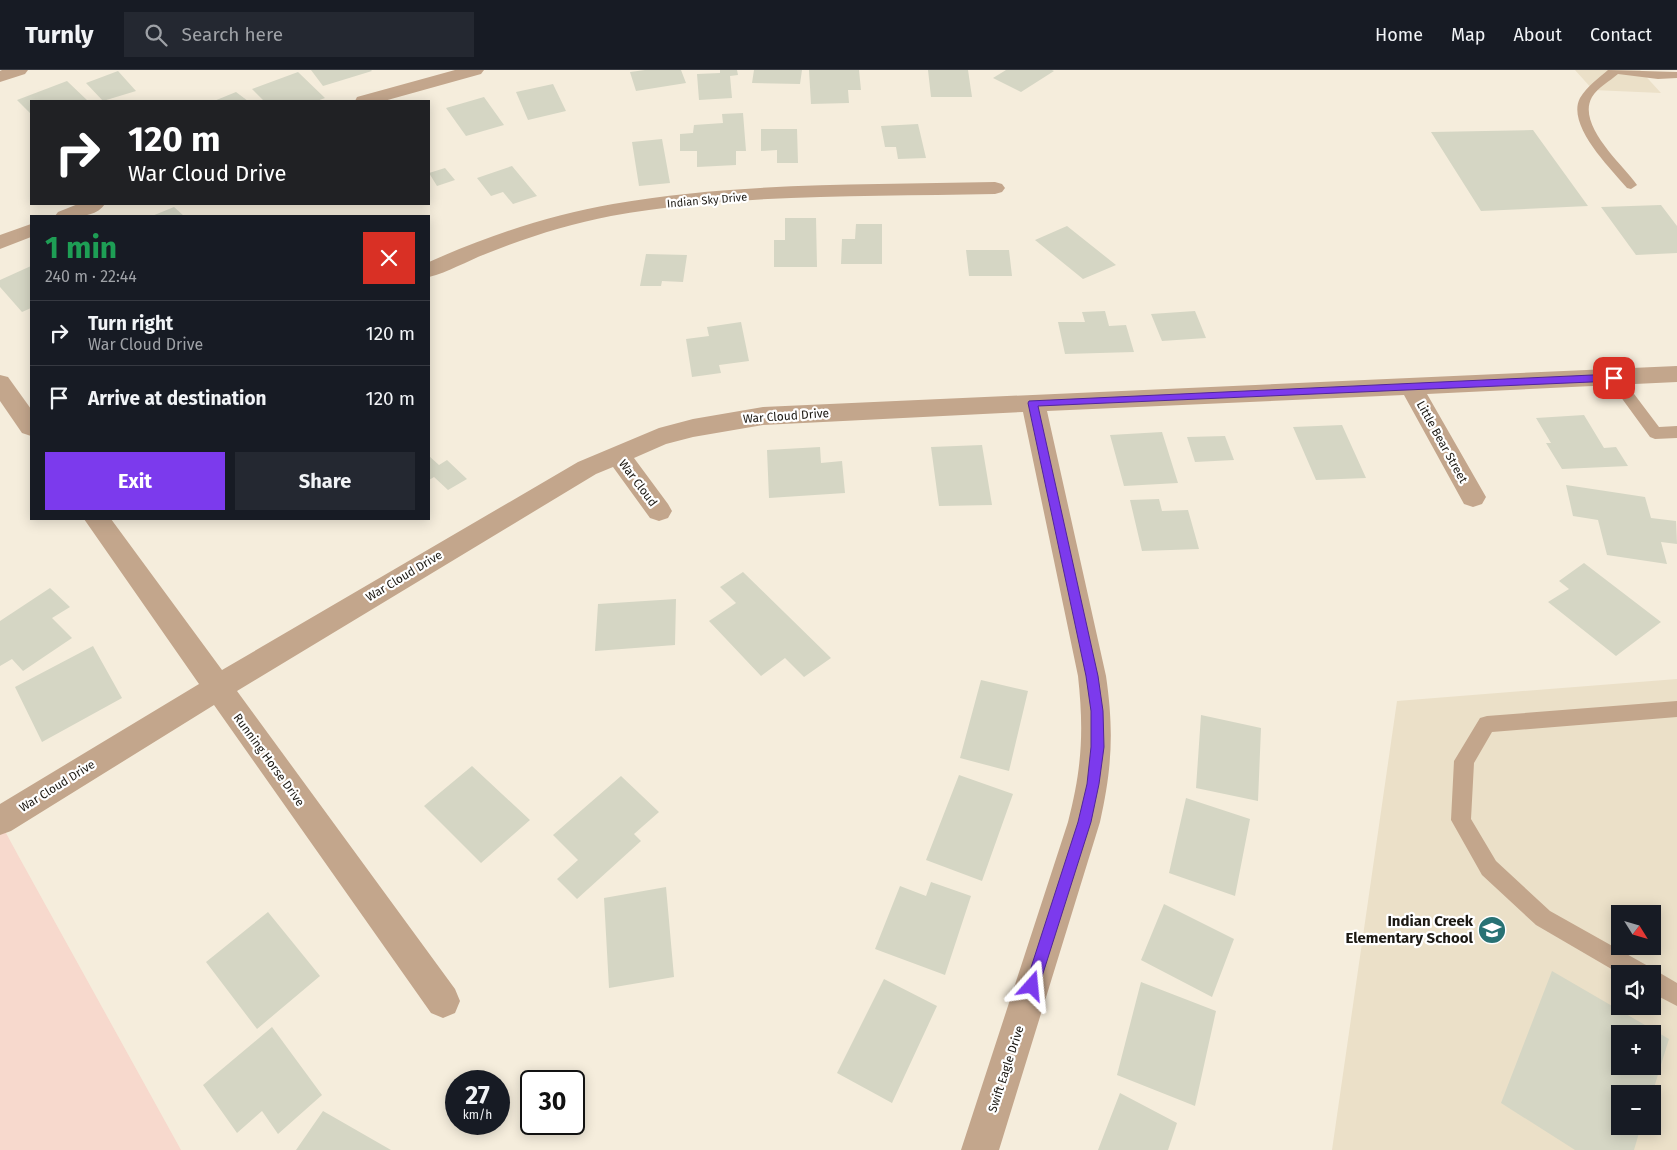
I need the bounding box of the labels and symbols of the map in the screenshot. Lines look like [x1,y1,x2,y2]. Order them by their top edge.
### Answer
street label: Indian Sky Drive [666,191,748,210]
pin [1593,357,1635,399]
street label: Little Bear Street [1414,399,1471,486]
street label: War Cloud Drive [742,406,830,426]
street label: War Cloud [616,457,660,509]
street label: War Cloud Drive [363,548,445,604]
street label: Running Horse Drive [231,711,307,809]
street label: War Cloud Drive [17,757,97,815]
north arrow [1611,905,1661,955]
place label: Indian Creek Elementary School [1345,912,1474,947]
school or university icon: Indian Creek Elementary School [1477,915,1507,945]
position arrow [1005,959,1057,1011]
street label: Swift Eagle Drive [985,1024,1027,1114]
speed limit sign: 30 [520,1070,585,1135]

